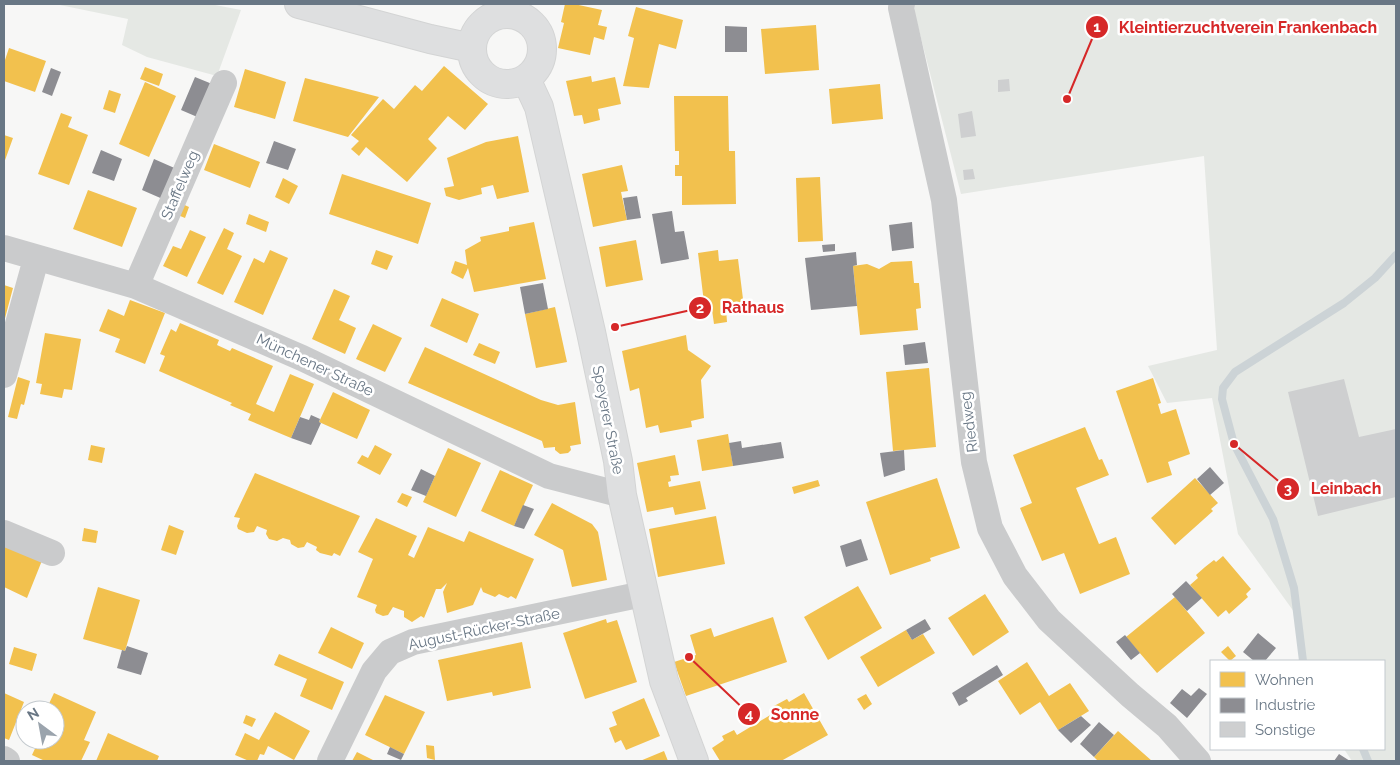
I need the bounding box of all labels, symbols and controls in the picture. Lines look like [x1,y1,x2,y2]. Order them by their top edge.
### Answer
callout: Kleintierzuchtverein Frankenbach [1084,11,1388,42]
text: 1 [1093,18,1101,36]
text: Kleintierzuchtverein Frankenbach [1119,18,1377,37]
street label: Staffelweg [157,148,203,222]
callout: Rathaus [687,292,794,323]
text: Rathaus [722,298,784,317]
text: 2 [696,299,704,317]
street label: Münchener Straße [253,330,377,400]
street label: Speyerer Straße [589,364,627,476]
street label: Riedweg [956,391,982,453]
callout: Leinbach [1275,473,1391,504]
text: Leinbach [1311,479,1381,498]
text: 3 [1284,480,1292,498]
street label: August-Rücker-Straße [407,604,562,654]
legend [1210,660,1385,750]
text: Wohnen [1255,671,1314,689]
text: Industrie [1255,696,1316,714]
callout: Sonne [736,699,830,730]
north arrow [15,700,65,750]
text: N [24,704,42,724]
text: 4 [745,705,754,723]
text: Sonne [771,705,820,724]
text: Sonstige [1255,721,1316,739]

